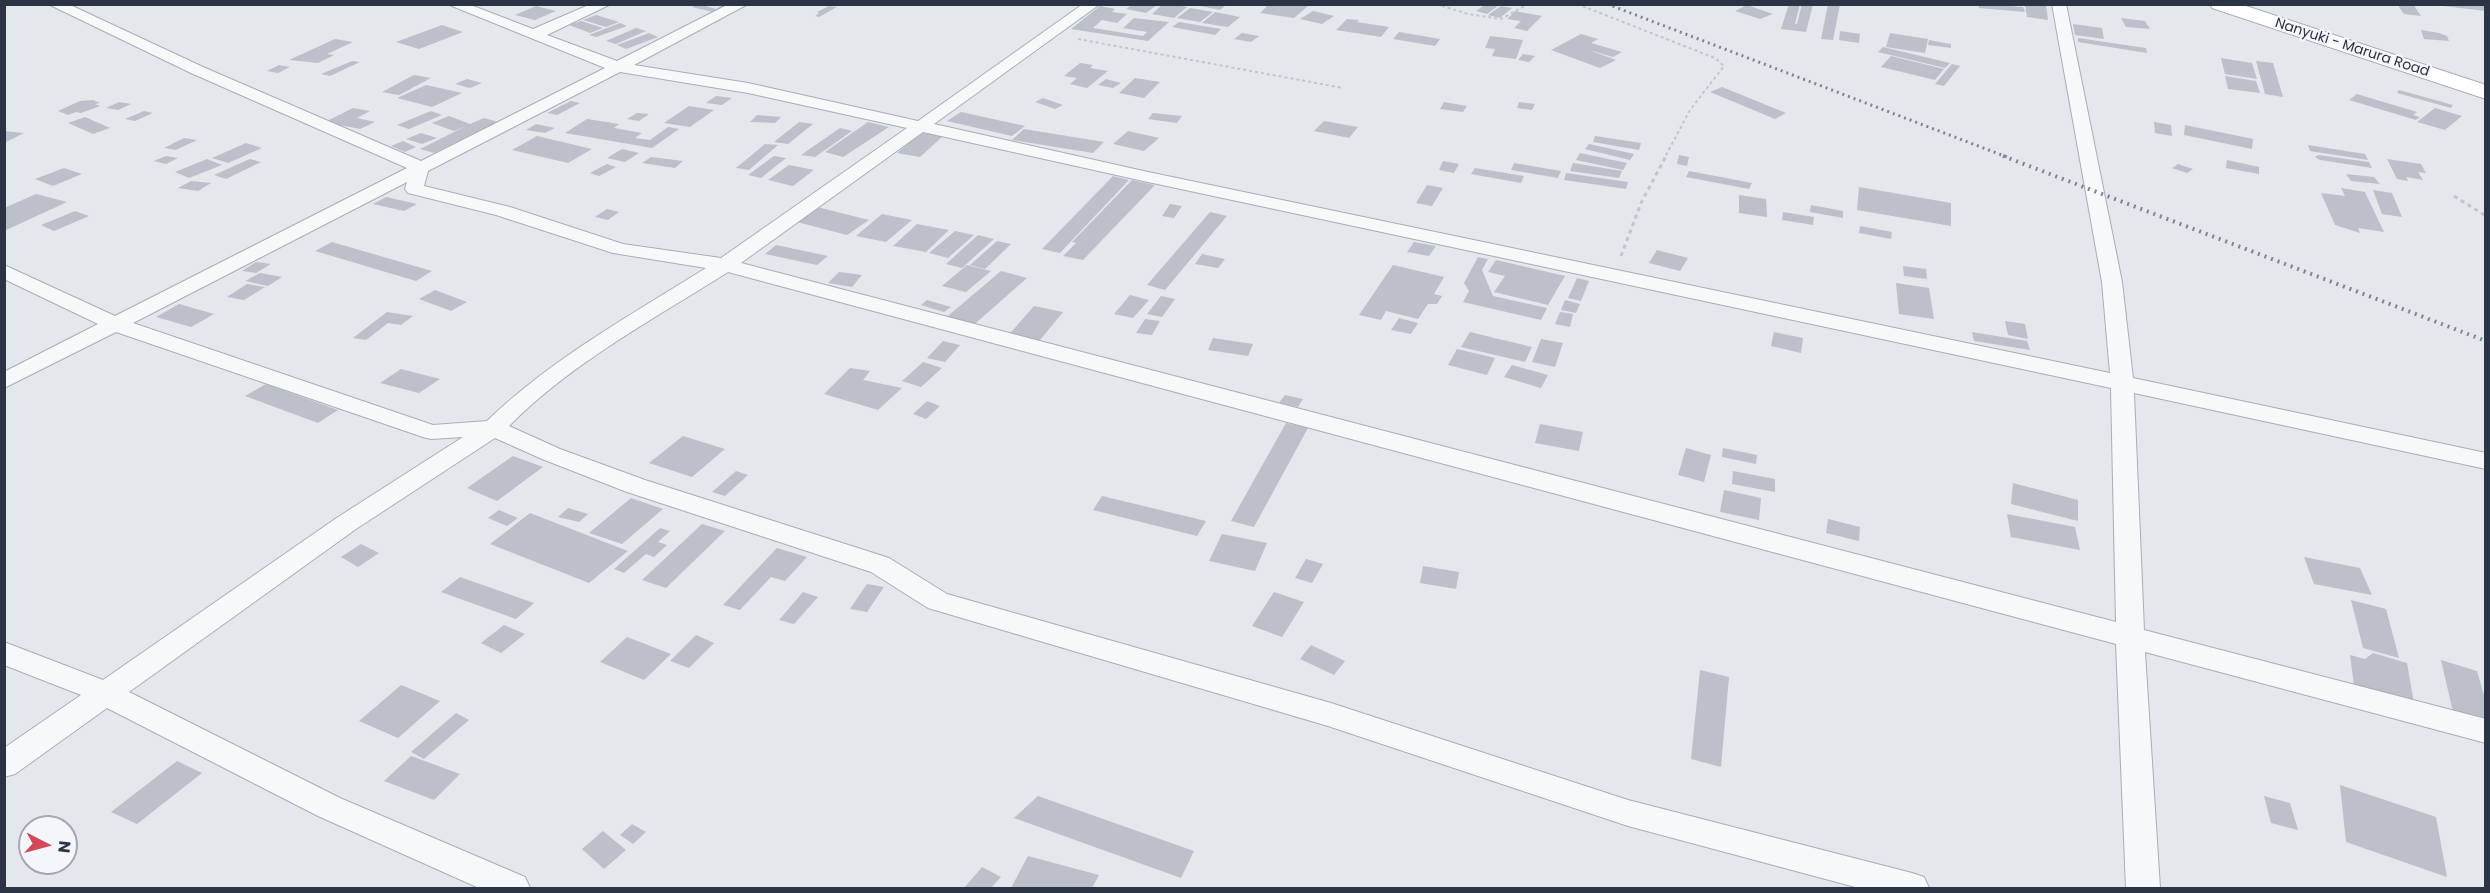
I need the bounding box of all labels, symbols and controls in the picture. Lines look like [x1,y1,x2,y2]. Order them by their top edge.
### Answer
street label: Nanyuki - Marura Road [2273,15,2431,81]
north arrow [18,815,78,875]
text: N [52,840,76,854]

